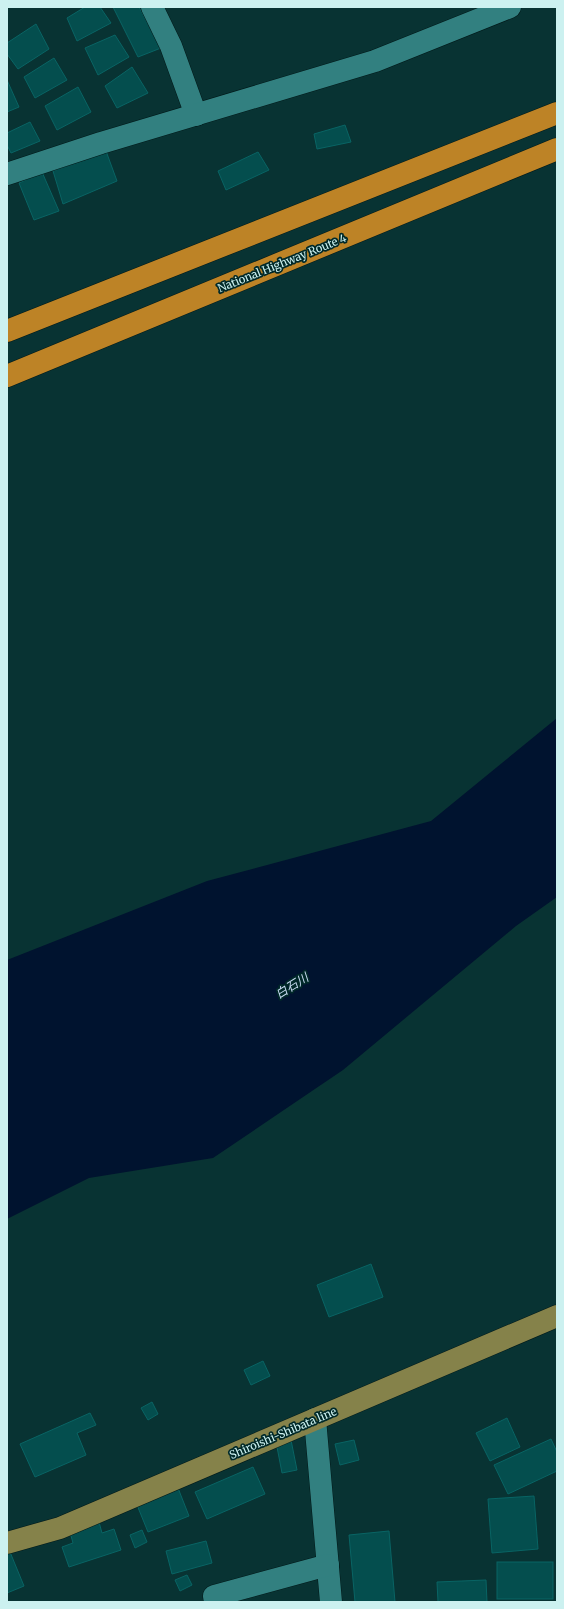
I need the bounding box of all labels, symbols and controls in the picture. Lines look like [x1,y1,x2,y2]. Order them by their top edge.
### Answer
street label: National Highway Route 4 [216,231,349,295]
water label: 白石川 [272,969,313,1001]
street label: Shiroishi-Shibata line [227,1404,339,1462]

